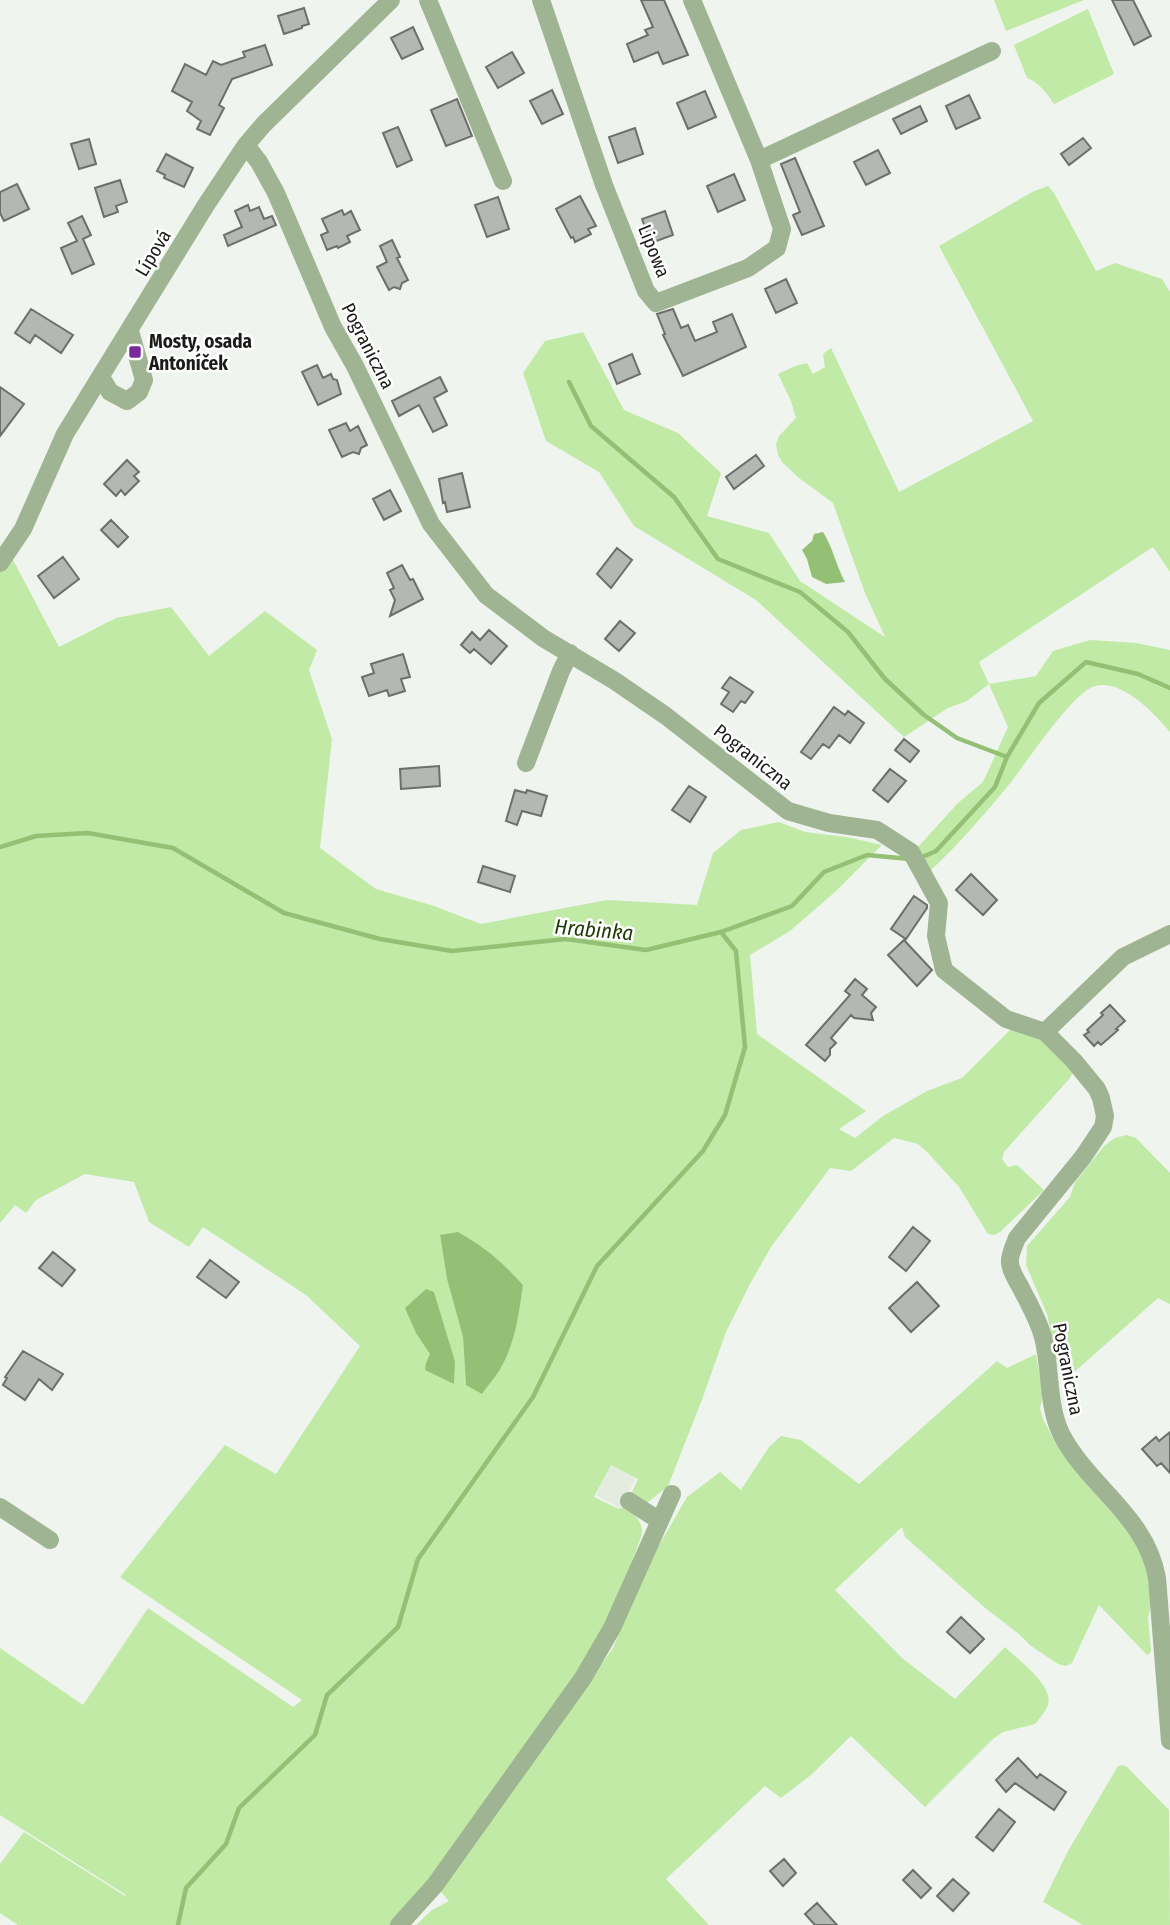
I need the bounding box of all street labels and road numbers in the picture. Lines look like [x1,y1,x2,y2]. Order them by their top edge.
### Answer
street label: Lipowa [633,221,675,281]
street label: Lípová [130,225,176,281]
street label: Pograniczna [337,299,399,393]
street label: Pograniczna [709,719,797,795]
street label: Pograniczna [1048,1321,1088,1417]

